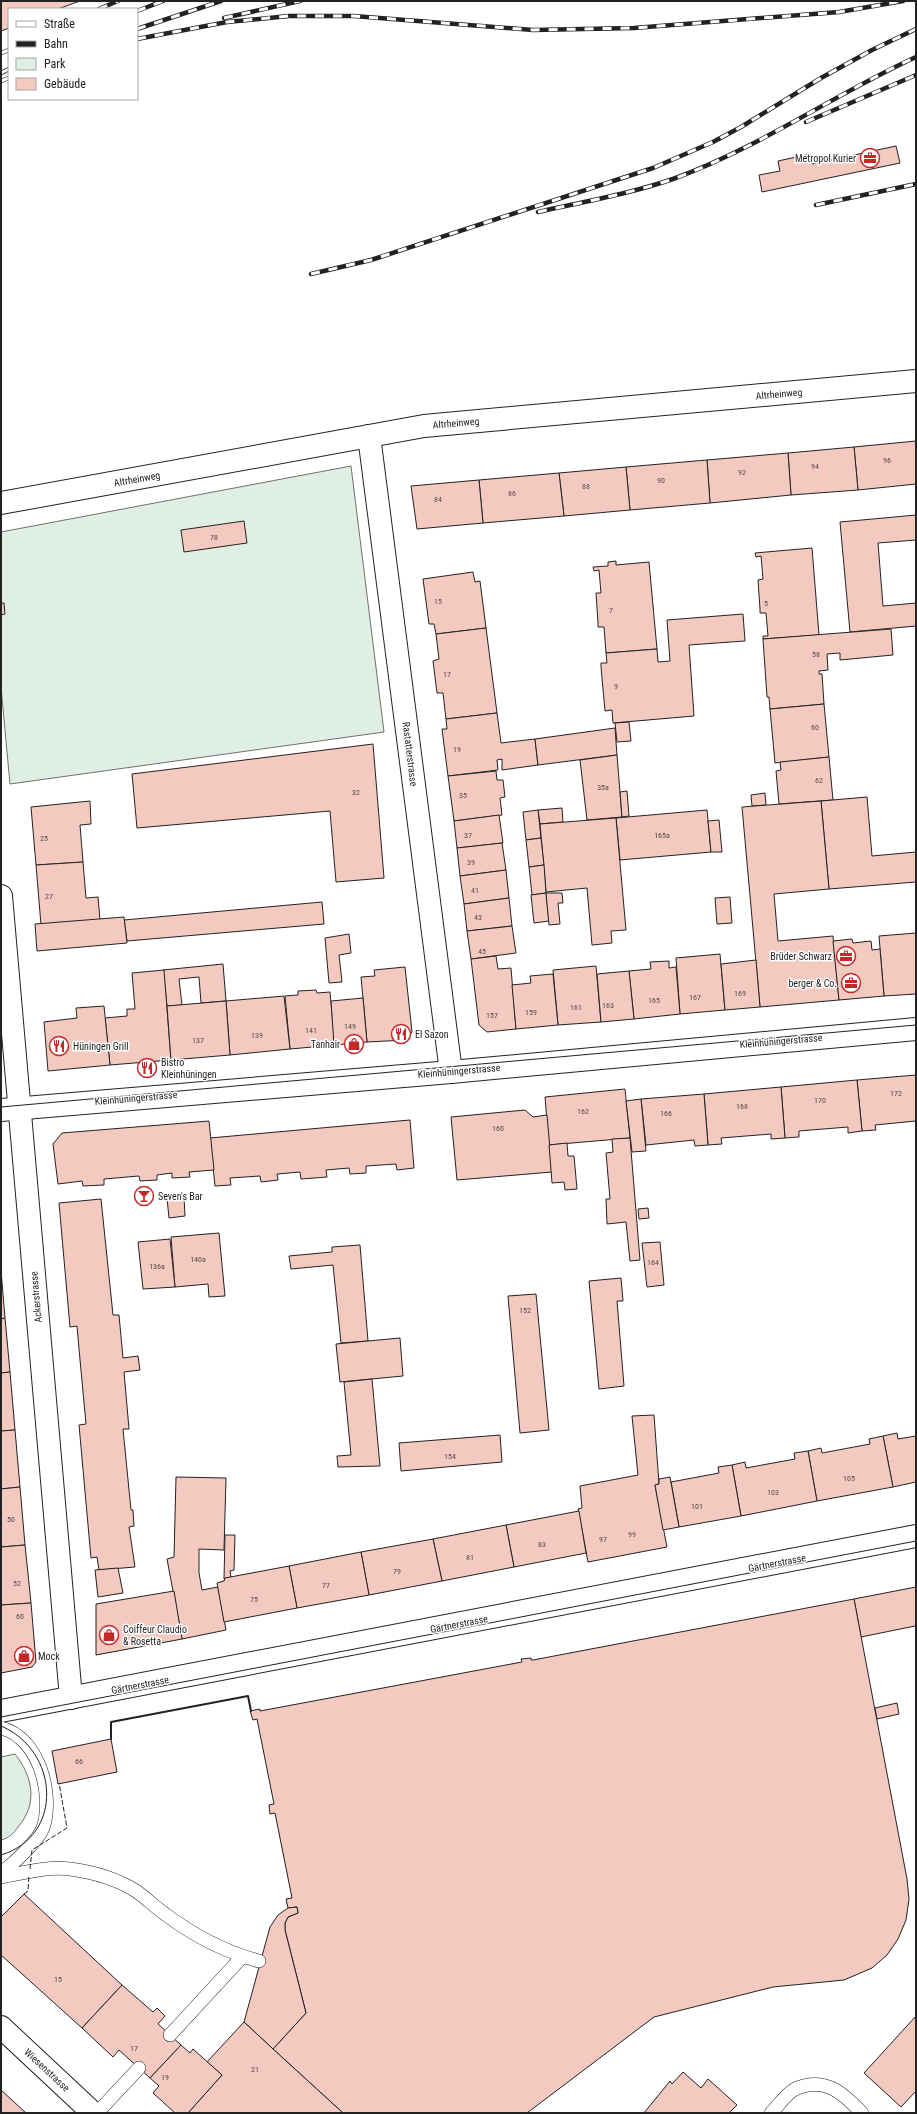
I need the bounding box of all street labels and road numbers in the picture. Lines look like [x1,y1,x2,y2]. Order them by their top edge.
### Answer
street label: Altrheinweg [755,386,803,402]
street label: Altrheinweg [432,415,480,431]
street label: Altrheinweg [113,470,161,488]
street label: Rastatterstrasse [401,721,419,787]
street label: Kleinhüningerstrasse [739,1032,823,1050]
street label: Kleinhüningerstrasse [417,1062,501,1080]
street label: Kleinhüningerstrasse [94,1089,178,1107]
street label: Ackerstrasse [28,1271,44,1323]
street label: Gärtnerstrasse [747,1552,807,1574]
street label: Gärtnerstrasse [429,1613,489,1635]
street label: Gärtnerstrasse [110,1674,170,1696]
street label: Wiesenstrasse [22,2046,72,2094]

